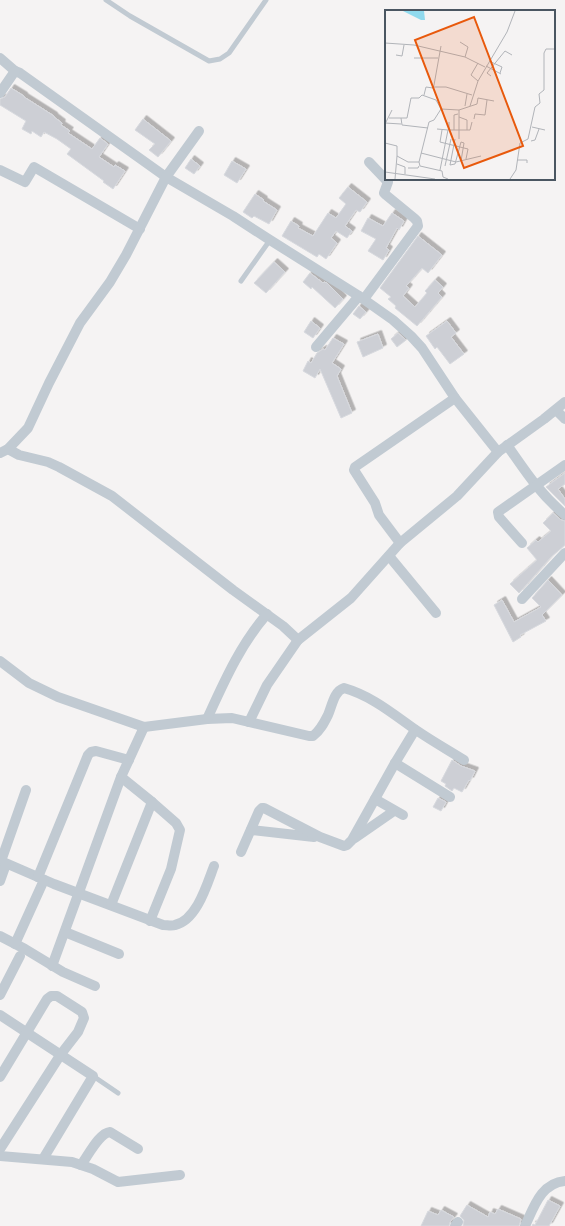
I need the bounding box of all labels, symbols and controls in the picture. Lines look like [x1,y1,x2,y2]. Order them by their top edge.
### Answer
inset map [385,10,555,180]

